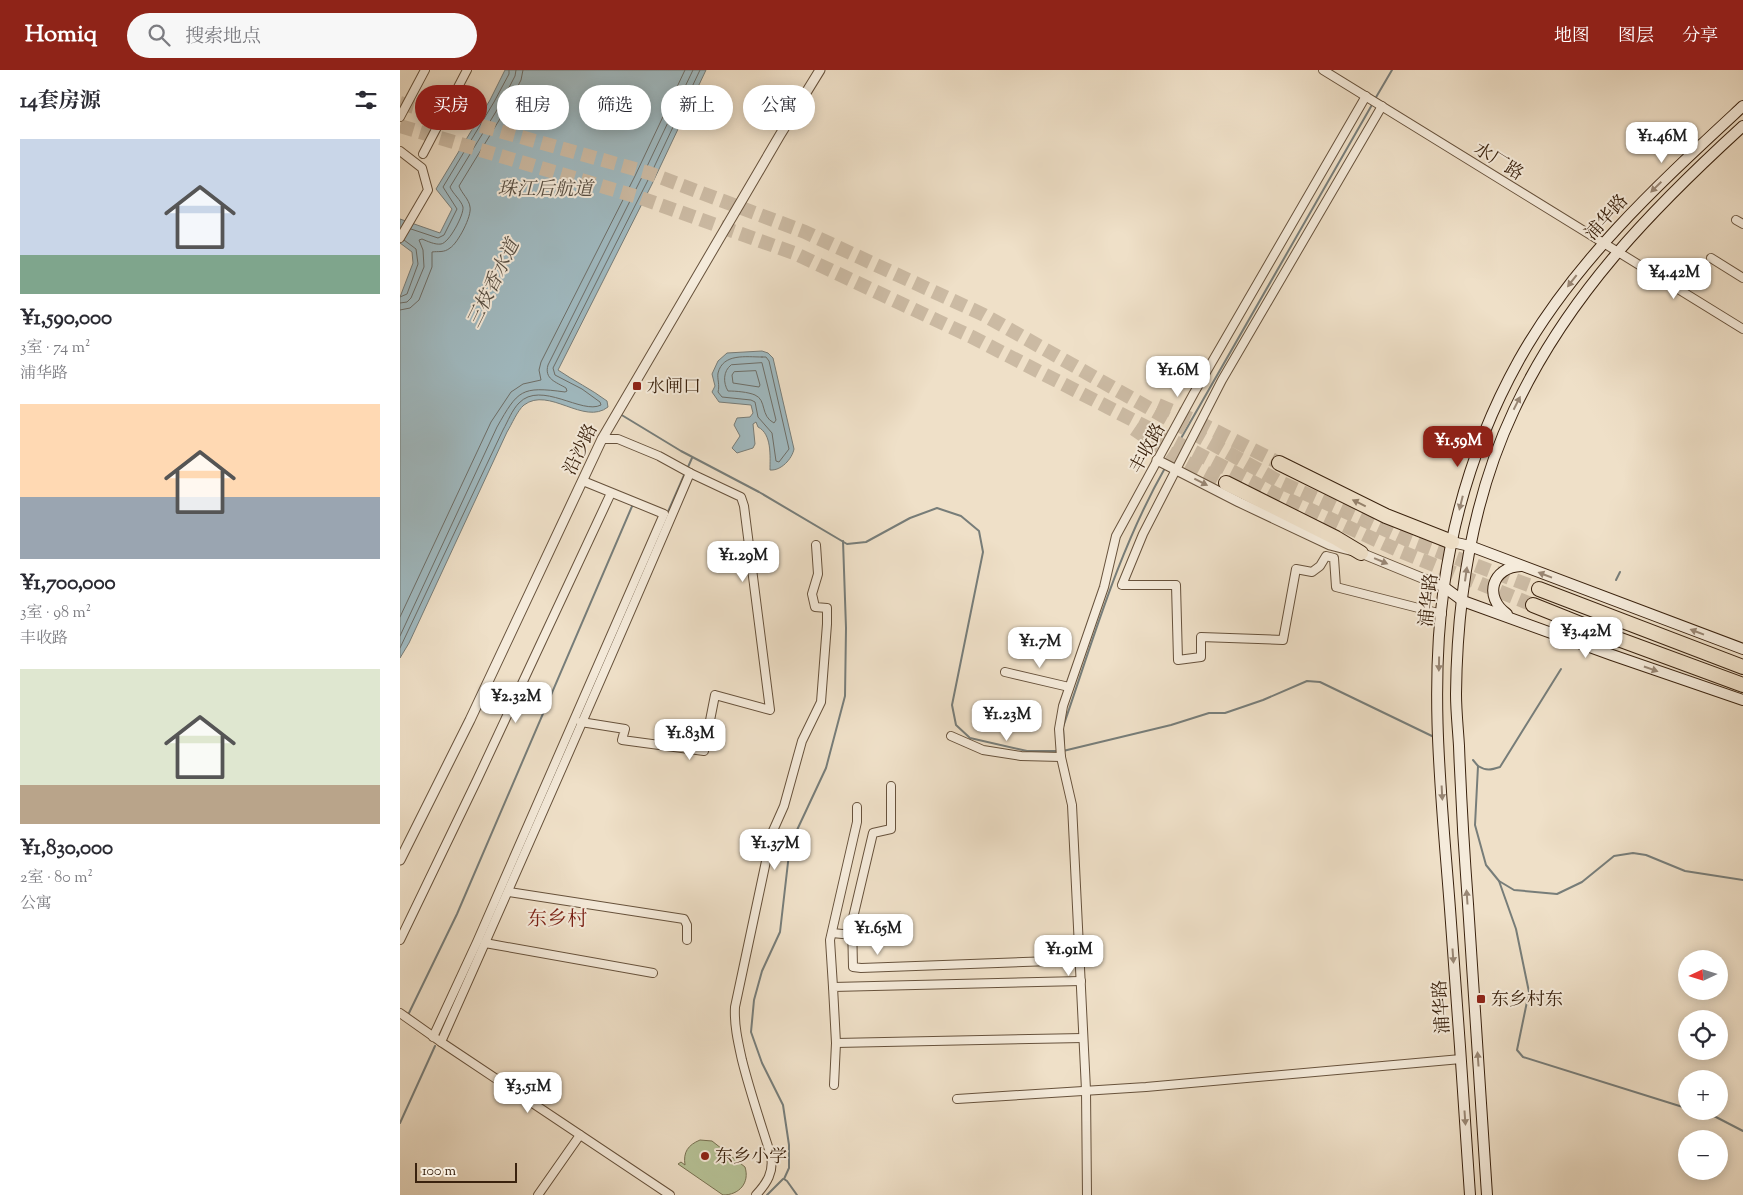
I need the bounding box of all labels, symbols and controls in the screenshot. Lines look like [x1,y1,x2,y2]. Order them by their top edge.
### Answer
search box [127,13,477,58]
text: Homiq [25,18,97,52]
icon: search [145,21,173,49]
text: 搜索地点 [185,24,261,51]
text: 地图 [1554,24,1590,50]
text: 图层 [1618,24,1654,50]
text: 分享 [1682,24,1718,50]
chip: 买房 [415,85,487,130]
chip: 租房 [497,85,569,130]
chip: 筛选 [579,85,651,130]
chip: 新上 [661,85,733,130]
chip: 公寓 [743,85,815,130]
icon: filters [352,86,380,114]
text: 14套房源 [20,87,101,117]
pin: ¥1.46M [1621,122,1703,164]
text: ¥1.46M [1637,126,1687,149]
street label: 水厂路 [1468,137,1528,188]
icon: home [155,172,245,262]
water label: 珠江后航道 [497,177,595,204]
one-way arrow [1651,181,1663,193]
street label: 浦华路 [1580,190,1635,247]
water label: 三枝香水道 [461,233,529,333]
pin: ¥4.42M [1633,258,1715,300]
text: ¥4.42M [1648,262,1700,285]
one-way arrow [1567,274,1578,287]
text: ¥1,590,000 [20,304,112,334]
text: 3室 · 74 m² [20,337,90,360]
pin: ¥1.6M [1143,356,1213,398]
text: ¥1.6M [1157,360,1199,383]
text: 浦华路 [20,363,68,386]
place label: 水闸口 [647,375,701,401]
marker: 水闸口 [631,380,643,392]
one-way arrow [1514,396,1522,410]
street label: 丰收路 [1124,419,1173,479]
street label: 沿沙路 [558,420,605,480]
pin: ¥1.59M [1417,426,1499,468]
text: ¥1.59M [1434,430,1482,453]
icon: home [155,437,245,527]
one-way arrow [1193,478,1208,486]
one-way arrow [1457,496,1465,511]
one-way arrow [1352,498,1366,506]
pin: ¥1.29M [702,540,784,583]
text: ¥1.29M [718,545,768,568]
one-way arrow [1374,557,1388,565]
one-way arrow [1462,566,1470,582]
text: ¥1,700,000 [20,569,116,599]
one-way arrow [1538,571,1552,579]
street label: 浦华路 [1414,572,1446,628]
text: 3室 · 98 m² [20,602,91,625]
pin: ¥3.42M [1545,616,1627,659]
text: ¥3.42M [1560,621,1612,644]
pin: ¥1.7M [1005,626,1075,669]
text: 丰收路 [20,628,68,651]
one-way arrow [1690,628,1705,635]
text: ¥1.7M [1019,631,1061,654]
one-way arrow [1435,656,1443,672]
one-way arrow [1644,666,1659,673]
pin: ¥2.32M [475,682,557,724]
text: ¥2.32M [491,686,541,709]
pin: ¥1.23M [966,700,1048,742]
icon: home [155,702,245,792]
text: ¥1.23M [983,704,1031,727]
pin: ¥1.83M [649,718,731,761]
text: ¥1.83M [666,723,714,746]
one-way arrow [1438,786,1446,802]
pin: ¥1.37M [734,828,816,871]
text: ¥1.37M [751,833,799,856]
text: ¥1,830,000 [20,834,113,864]
text: 2室 · 80 m² [20,867,93,890]
one-way arrow [1463,889,1471,905]
text: 公寓 [20,893,52,916]
district label: 东乡村 [527,906,587,935]
pin: ¥1.65M [837,914,919,956]
text: ¥1.65M [854,918,902,941]
pin: ¥1.91M [1028,934,1110,977]
text: ¥1.91M [1045,939,1093,962]
one-way arrow [1450,948,1458,964]
north arrow [1678,950,1728,1000]
map controls [1678,950,1728,1180]
street label: 浦华路 [1428,979,1458,1035]
place label: 东乡村东 [1491,988,1563,1014]
marker: 东乡村东 [1475,993,1487,1005]
button: locate [1678,1010,1728,1060]
one-way arrow [1474,1051,1482,1067]
button: + [1678,1070,1728,1120]
pin: ¥3.51M [487,1072,569,1114]
text: ¥3.51M [505,1076,551,1099]
one-way arrow [1461,1110,1469,1126]
button: − [1678,1130,1728,1180]
place label: 东乡小学 [715,1145,787,1171]
marker: 东乡小学 [699,1150,711,1162]
scale bar [415,1160,518,1183]
text: 100 m [422,1162,456,1182]

